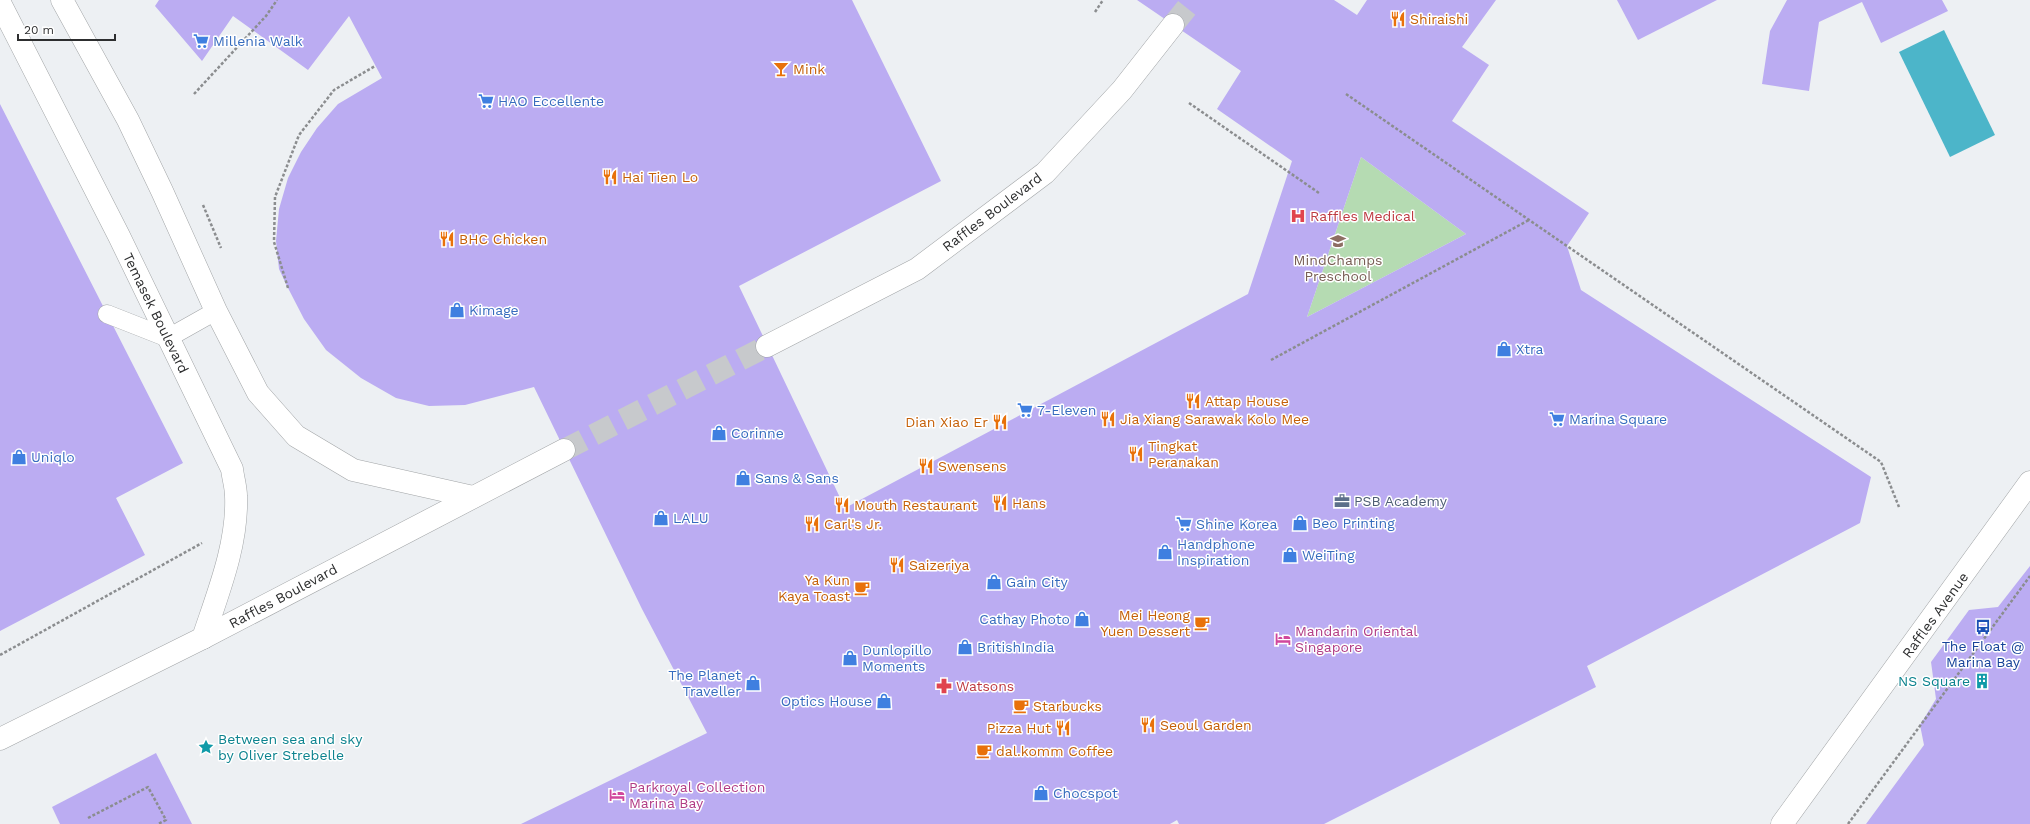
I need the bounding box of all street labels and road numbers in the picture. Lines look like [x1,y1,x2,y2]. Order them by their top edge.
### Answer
street label: Raffles Boulevard [939,169,1045,255]
street label: Temasek Boulevard [120,250,192,376]
street label: Raffles Boulevard [226,561,340,631]
street label: Raffles Avenue [1899,569,1971,661]

